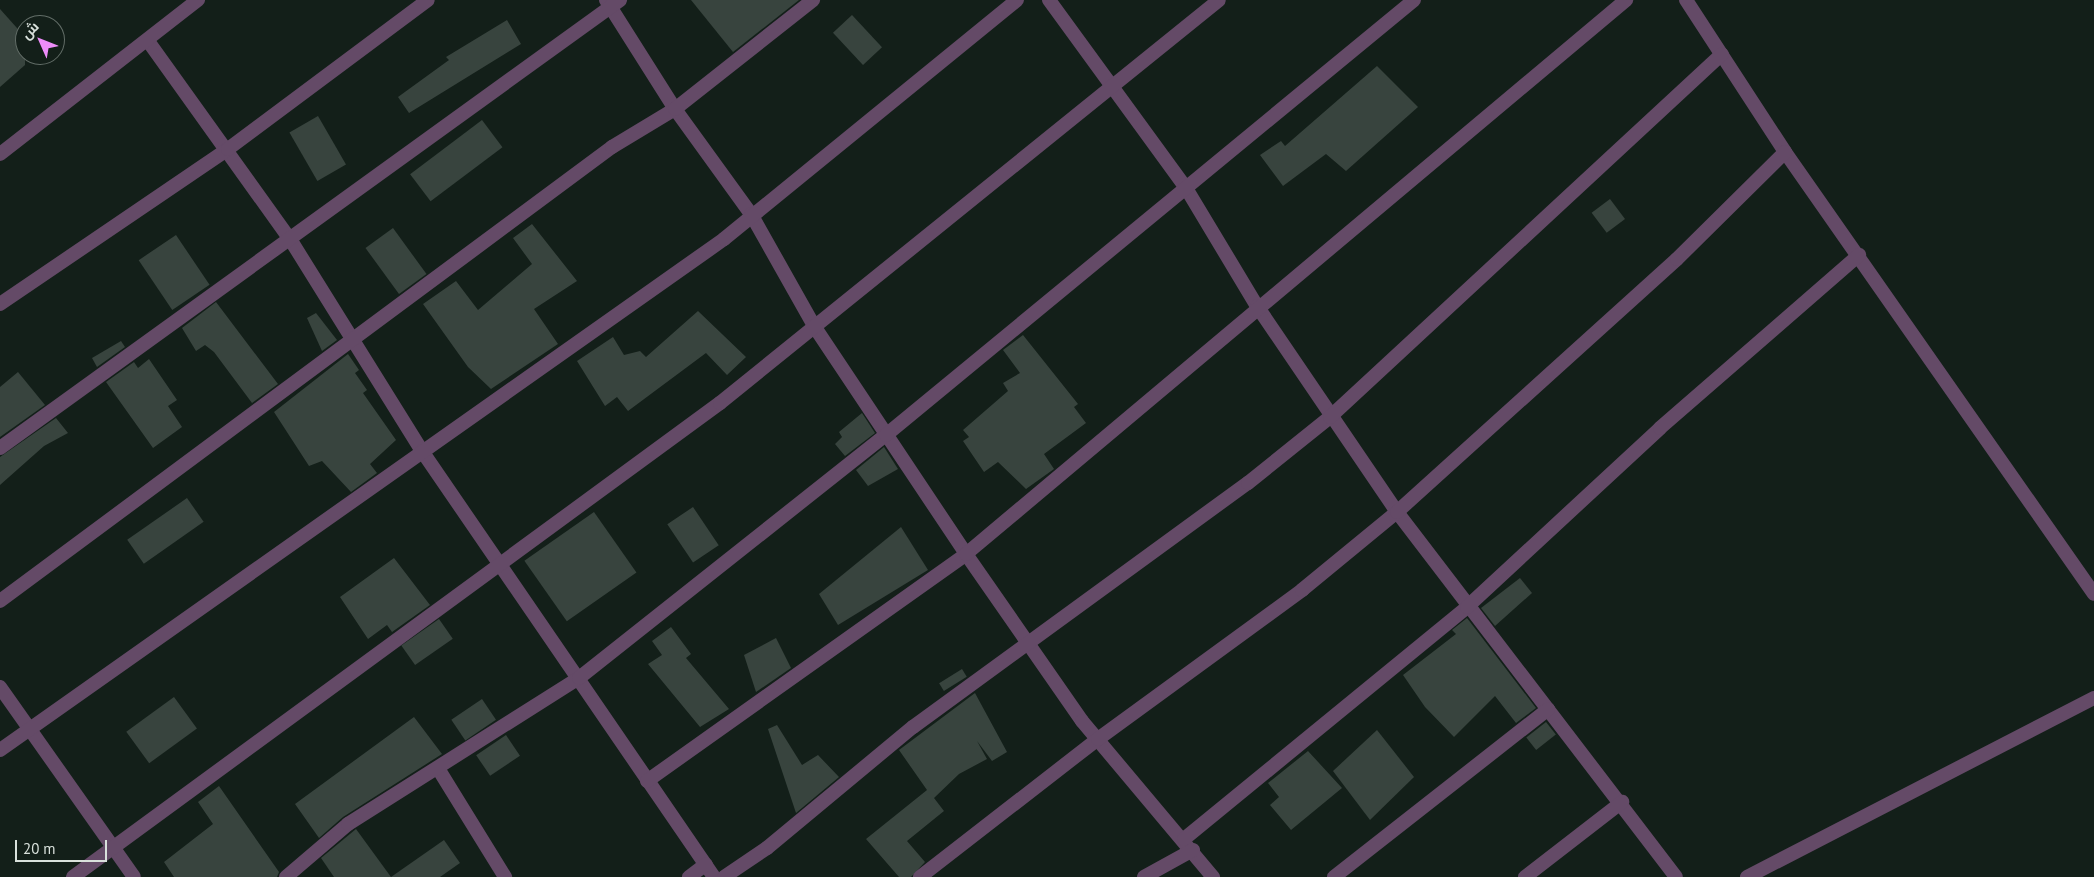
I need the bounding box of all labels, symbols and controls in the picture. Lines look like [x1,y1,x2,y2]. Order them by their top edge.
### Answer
north arrow [15,15,65,65]
text: ش [17,18,43,43]
scale bar [18,830,110,862]
text: 20 m [23,839,56,858]

